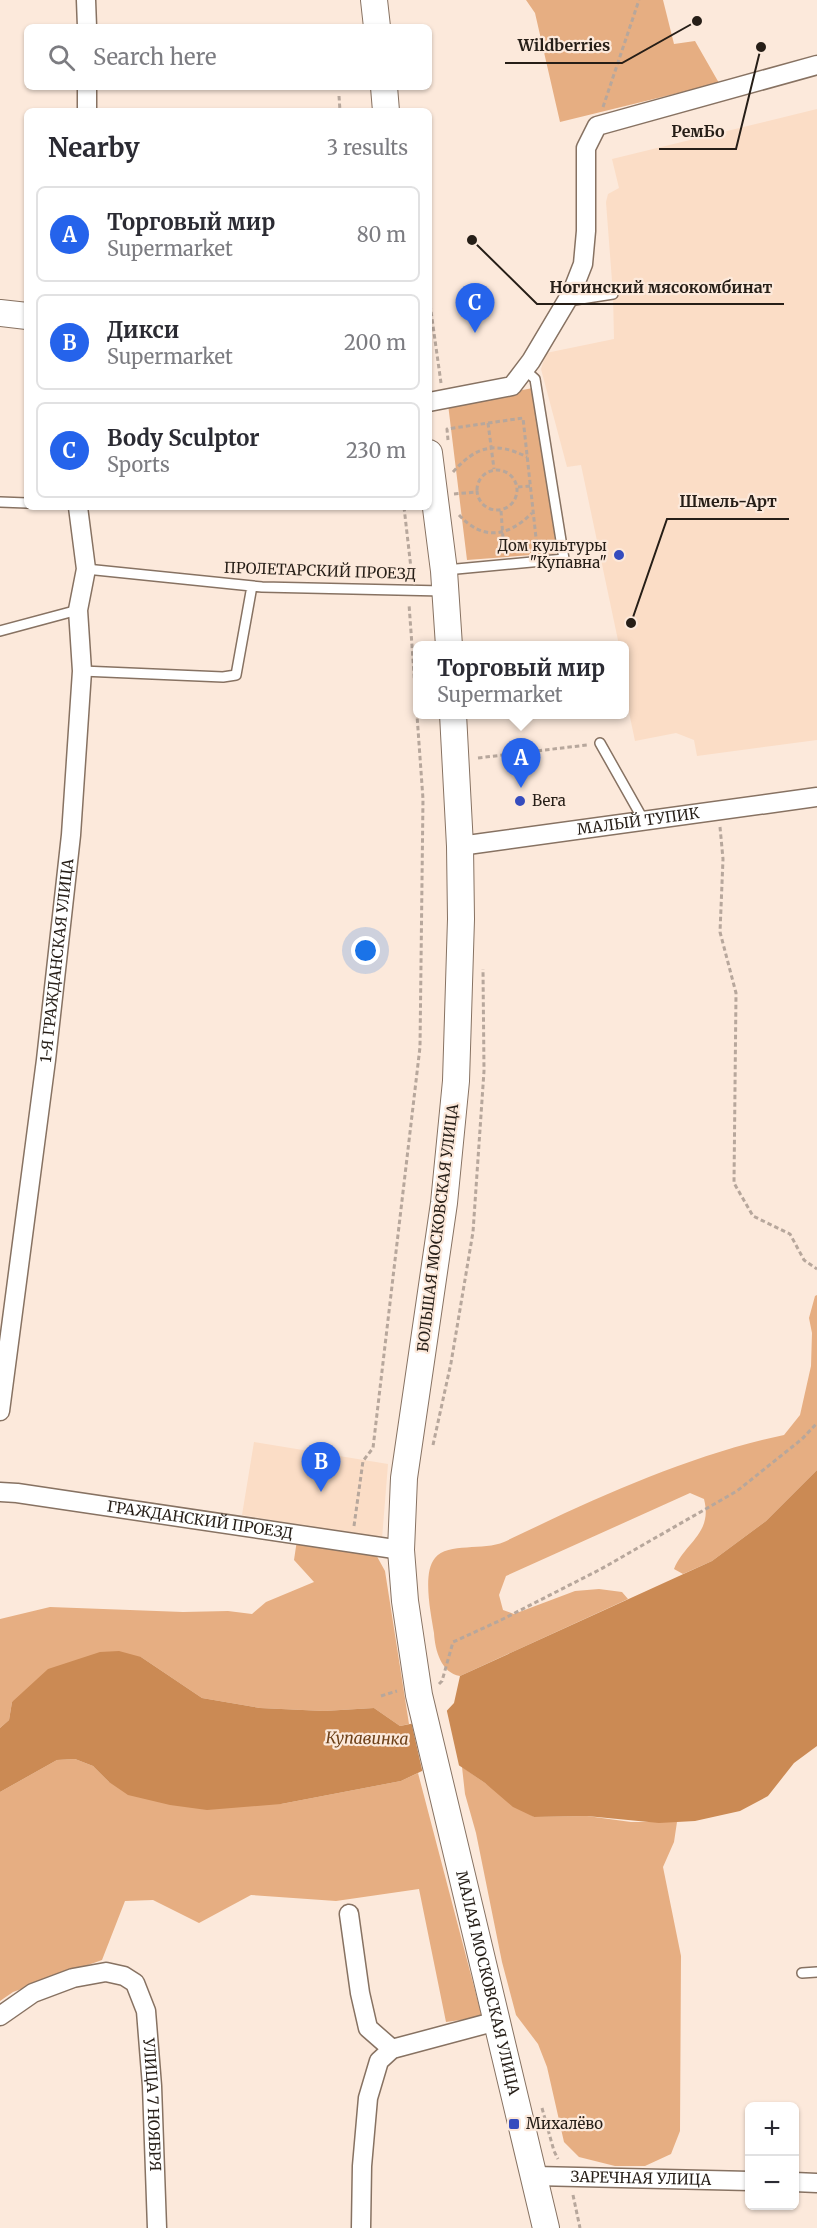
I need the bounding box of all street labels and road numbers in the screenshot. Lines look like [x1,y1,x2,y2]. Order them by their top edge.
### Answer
street label: ПРОЛЕТАРСКИЙ ПРОЕЗД [224,557,417,583]
street label: МАЛЫЙ ТУПИК [576,803,701,839]
street label: 1-Я ГРАЖДАНСКАЯ УЛИЦА [36,857,77,1064]
street label: БОЛЬШАЯ МОСКОВСКАЯ УЛИЦА [413,1102,462,1353]
street label: ГРАЖДАНСКИЙ ПРОЕЗД [106,1496,295,1543]
street label: МАЛАЯ МОСКОВСКАЯ УЛИЦА [452,1869,524,2097]
street label: УЛИЦА 7 НОЯБРЯ [139,2036,165,2172]
street label: ЗАРЕЧНАЯ УЛИЦА [571,2167,712,2189]

